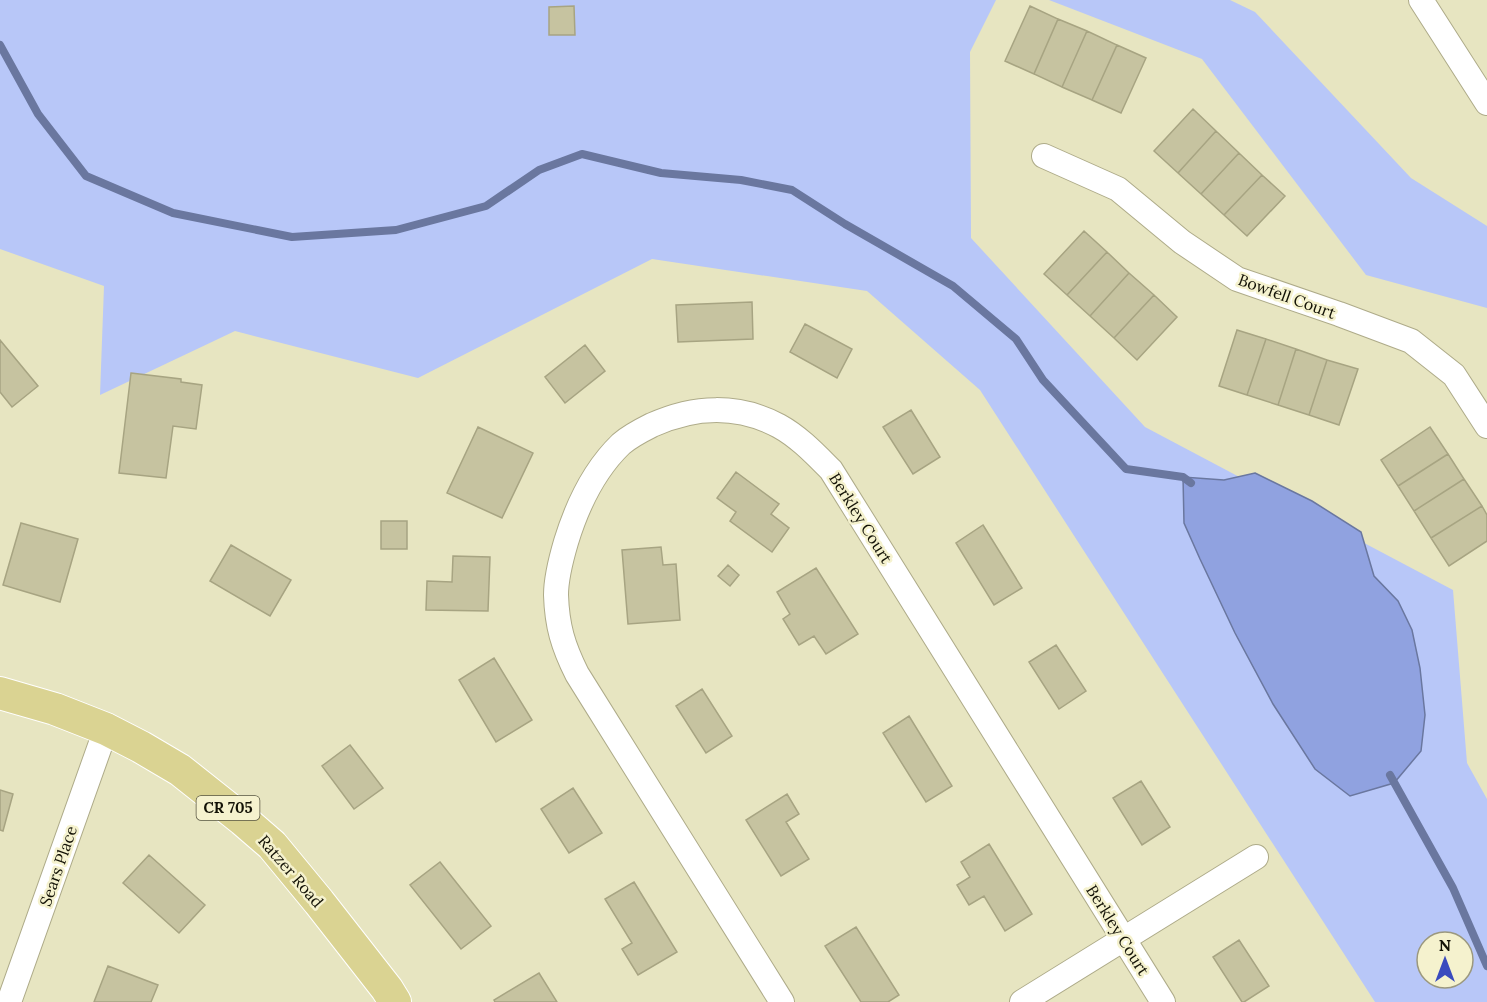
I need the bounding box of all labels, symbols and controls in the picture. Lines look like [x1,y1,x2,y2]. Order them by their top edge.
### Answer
street label: Bowfell Court [1236,269,1339,323]
street label: Berkley Court [825,469,897,568]
road number: CR 705 [196,796,260,820]
street label: Sears Place [35,823,81,909]
street label: Ratzer Road [254,831,328,912]
street label: Berkley Court [1082,881,1154,980]
north arrow [1415,930,1475,990]
text: N [1439,935,1451,955]

